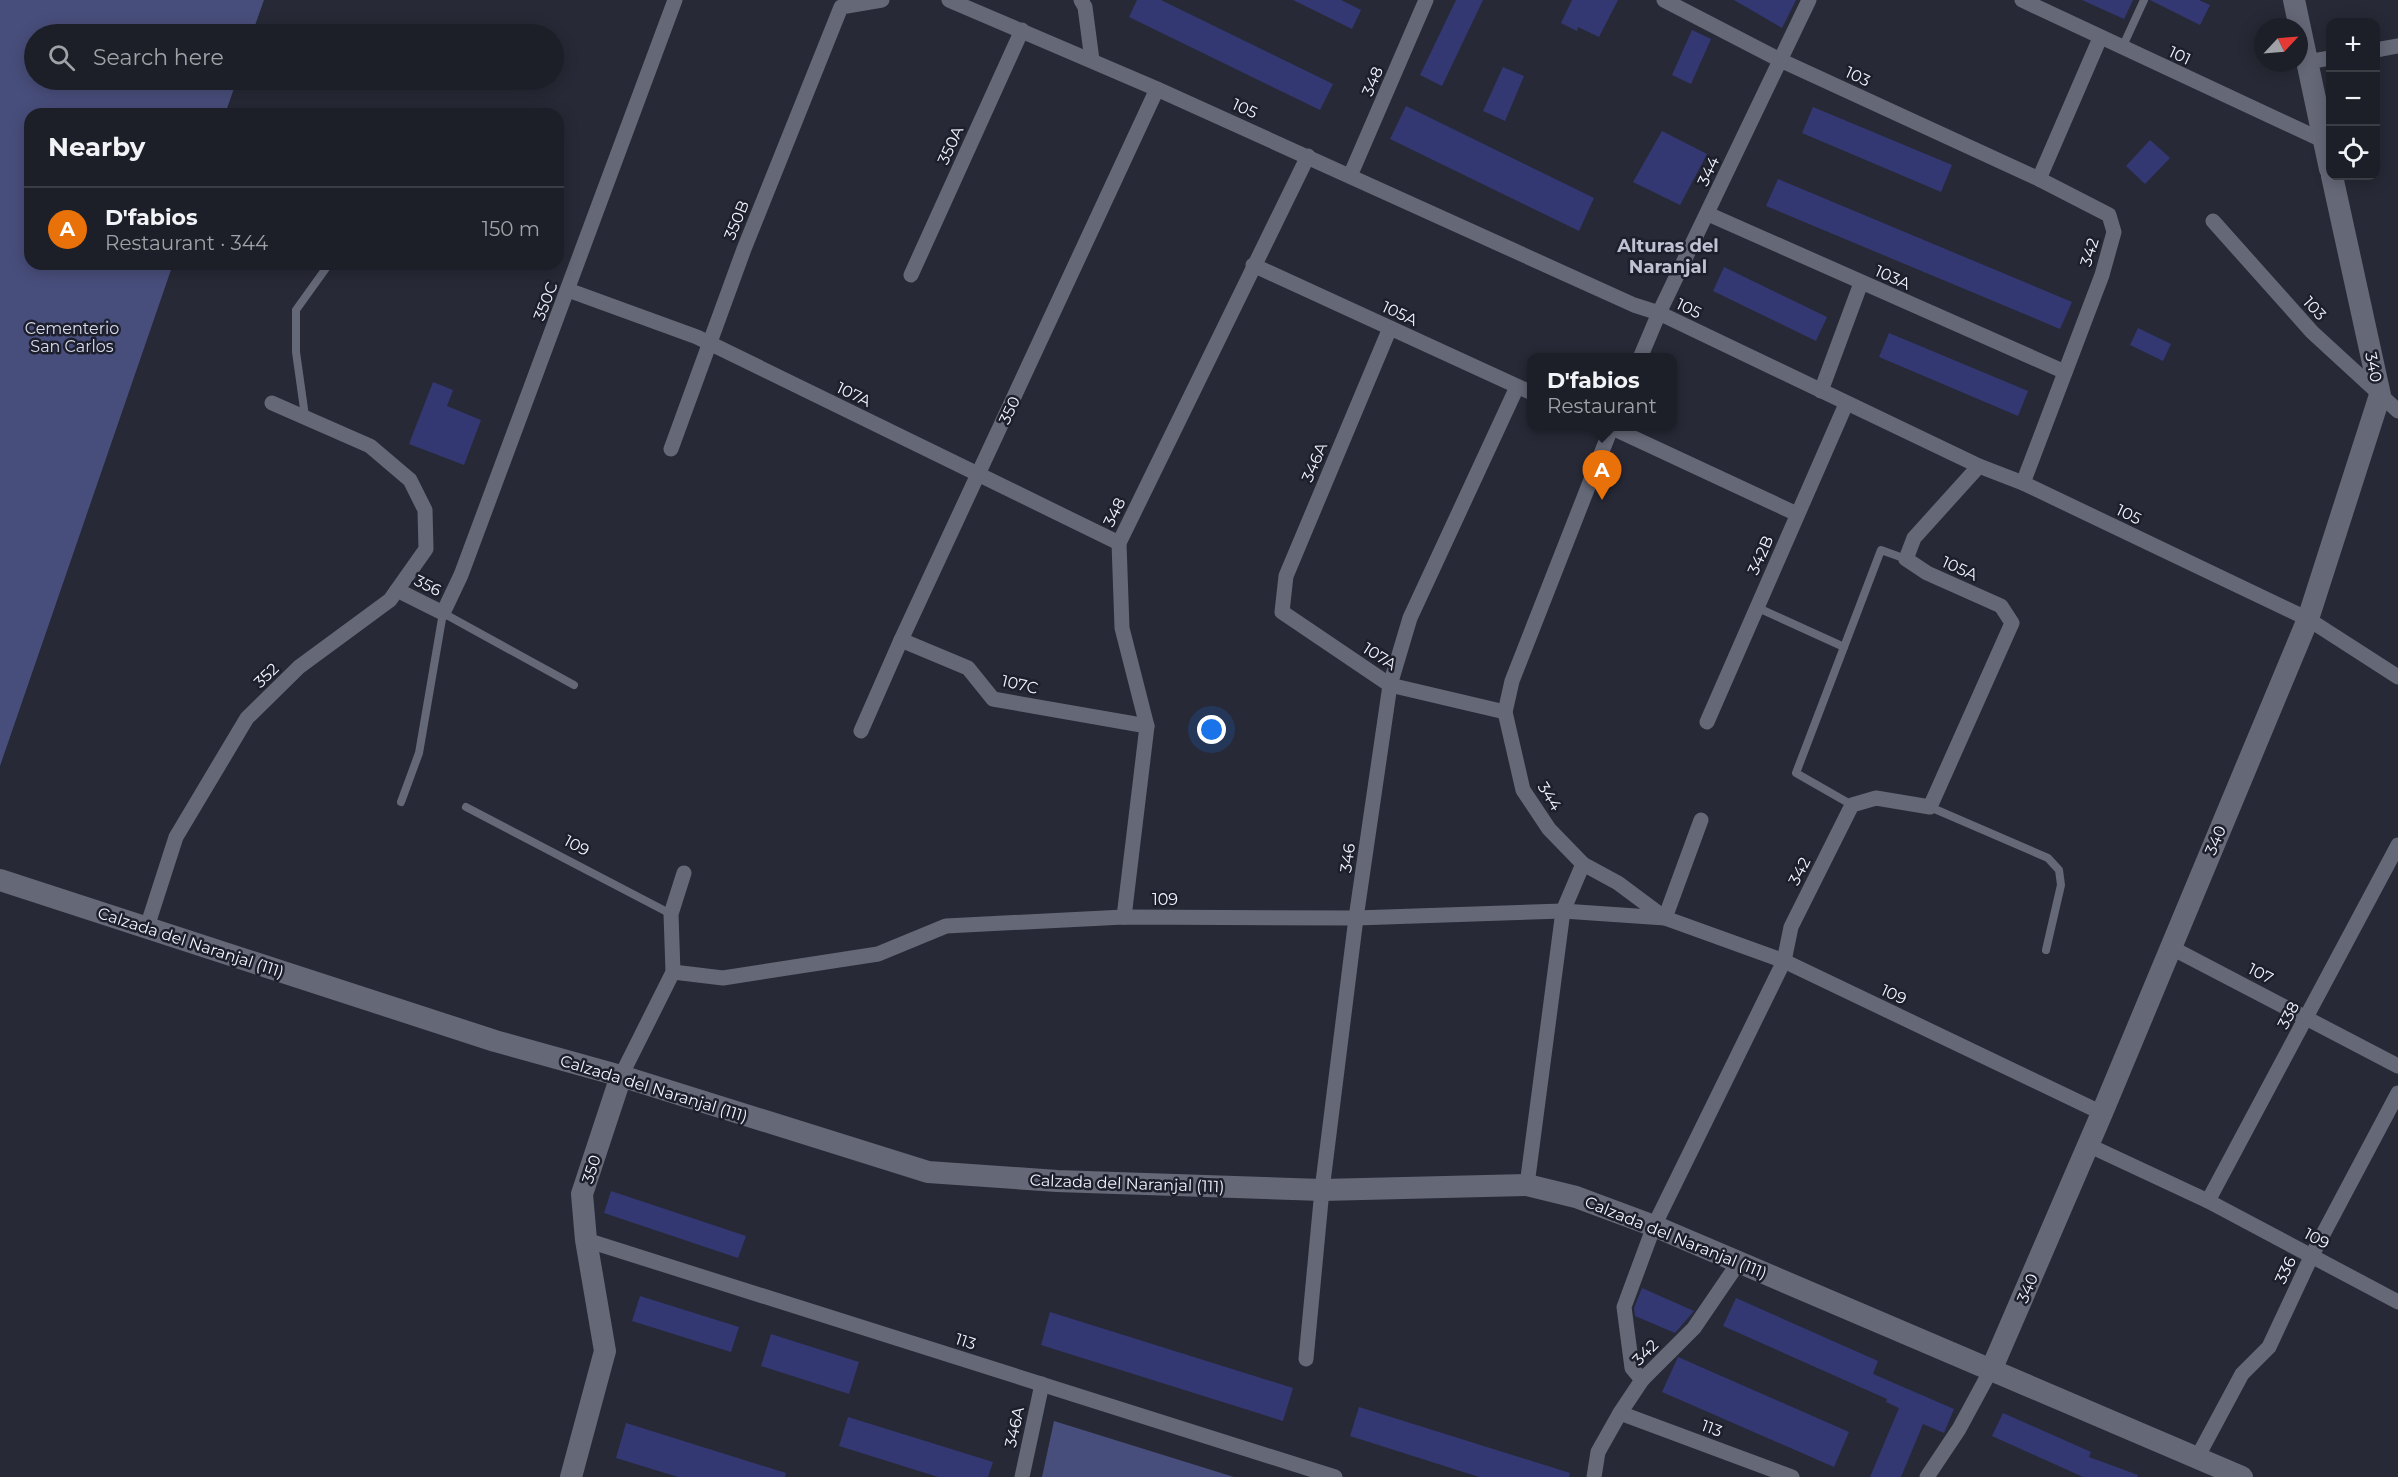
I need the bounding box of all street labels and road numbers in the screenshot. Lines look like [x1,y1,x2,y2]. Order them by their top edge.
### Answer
street label: 101 [2166,42,2194,69]
street label: 103 [1842,63,1873,90]
street label: 348 [1358,64,1387,99]
street label: 105 [1229,95,1260,122]
street label: 350A [934,123,967,167]
street label: 344 [1693,153,1724,189]
street label: 350B [720,198,753,243]
street label: 342 [2076,236,2103,269]
street label: 103A [1872,261,1914,294]
street label: 350C [529,279,561,323]
street label: 103 [2299,293,2330,324]
street label: 105 [1673,294,1704,323]
street label: 105A [1379,297,1421,330]
street label: 340 [2361,350,2386,384]
street label: 107A [833,378,875,411]
street label: 350 [995,393,1024,427]
street label: 346A [1298,439,1331,485]
street label: 348 [1099,495,1130,530]
street label: 105 [2113,500,2144,529]
street label: 342B [1743,533,1777,578]
street label: 105A [1939,552,1981,585]
street label: 356 [411,571,445,600]
street label: 107A [1359,639,1400,674]
street label: 352 [250,659,283,692]
street label: 107C [1000,671,1040,698]
street label: 344 [1534,778,1566,814]
street label: 340 [2201,823,2230,858]
street label: 109 [561,831,593,860]
street label: 346 [1336,842,1359,874]
street label: 342 [1784,854,1814,888]
street label: 109 [1152,890,1178,909]
street label: Calzada del Naranjal (111) [95,903,286,982]
street label: 107 [2245,959,2277,988]
street label: 109 [1878,980,1910,1009]
street label: 338 [2273,998,2303,1032]
street label: Calzada del Naranjal (111) [558,1051,750,1126]
street label: 350 [578,1153,605,1186]
street label: Calzada del Naranjal (111) [1029,1171,1225,1196]
street label: Calzada del Naranjal (111) [1582,1192,1770,1283]
street label: 109 [2301,1224,2333,1253]
street label: 336 [2271,1253,2300,1287]
street label: 340 [2013,1271,2042,1306]
street label: 113 [953,1329,979,1354]
street label: 342 [1629,1335,1662,1369]
street label: 346A [1001,1405,1028,1449]
street label: 113 [1699,1416,1725,1441]

